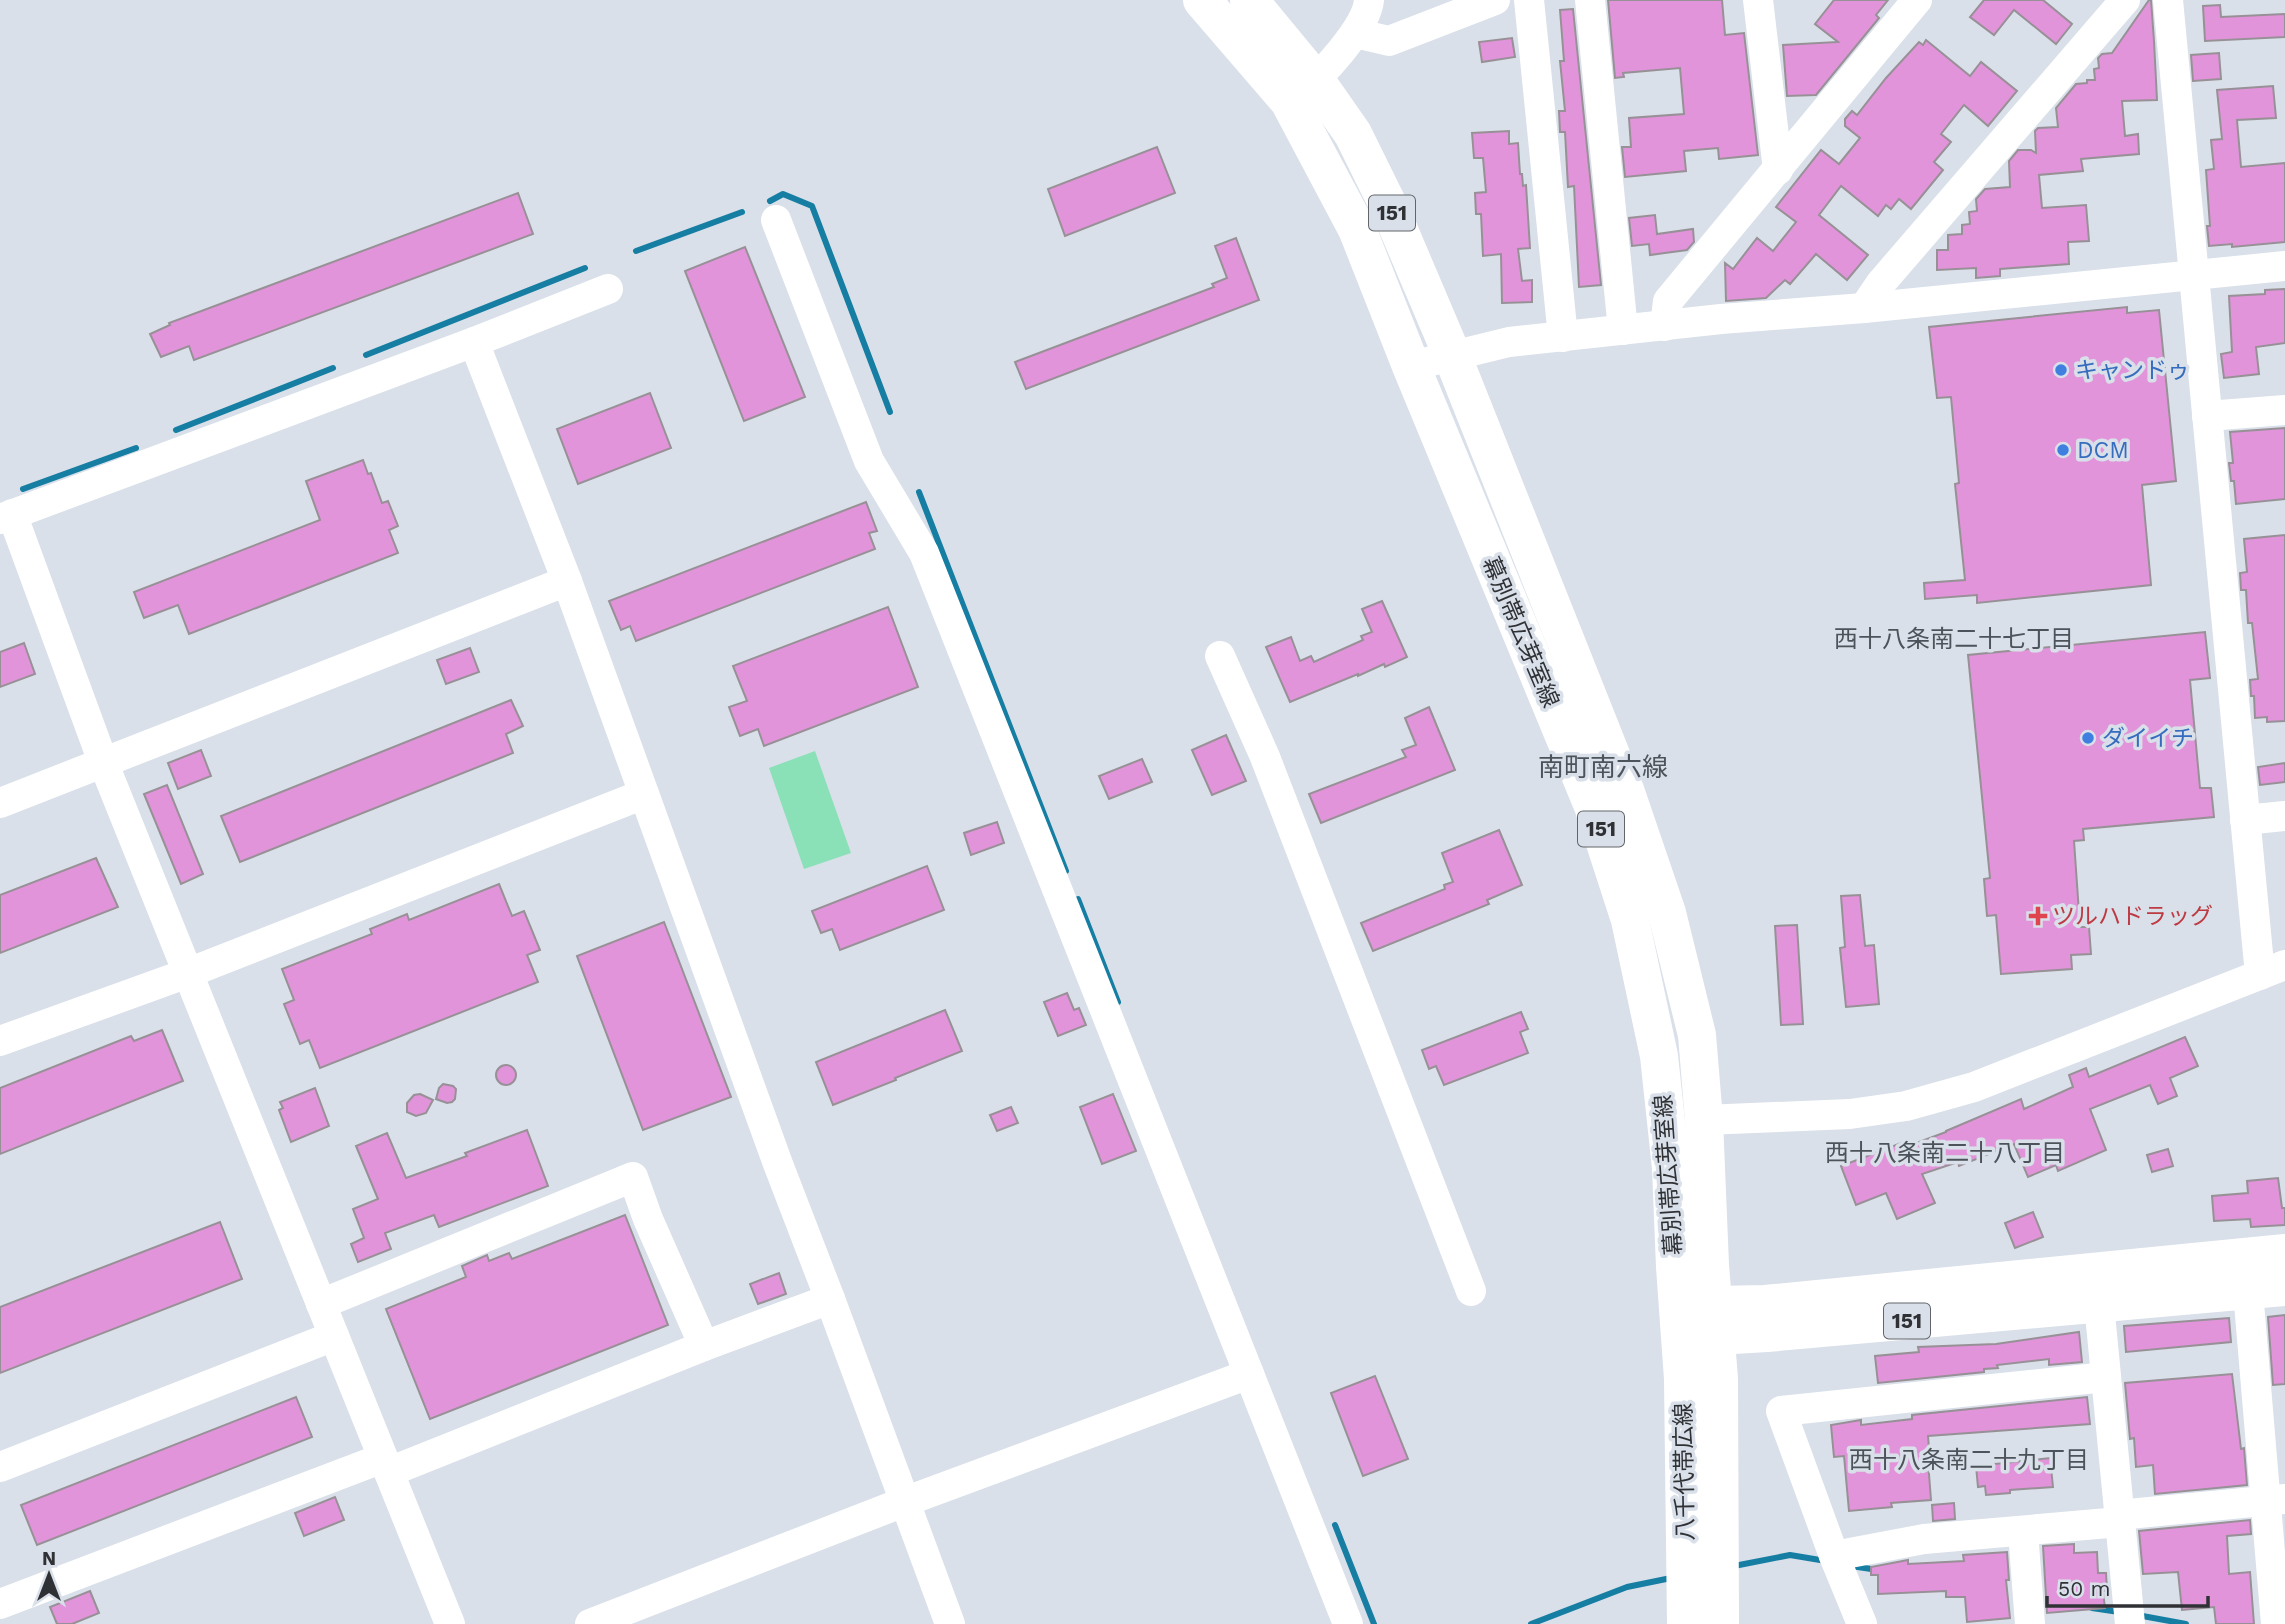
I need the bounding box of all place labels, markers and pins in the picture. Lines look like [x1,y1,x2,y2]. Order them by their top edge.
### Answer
place label: キャンドゥ [2075,357,2190,384]
marker: キャンドゥ [2053,362,2069,378]
place label: DCM [2077,437,2129,464]
marker: DCM [2055,442,2071,458]
place label: ダイイチ [2102,725,2194,752]
marker: ダイイチ [2080,730,2096,746]
place label: ツルハドラッグ [2052,903,2213,930]
marker: ツルハドラッグ [2030,908,2046,924]

